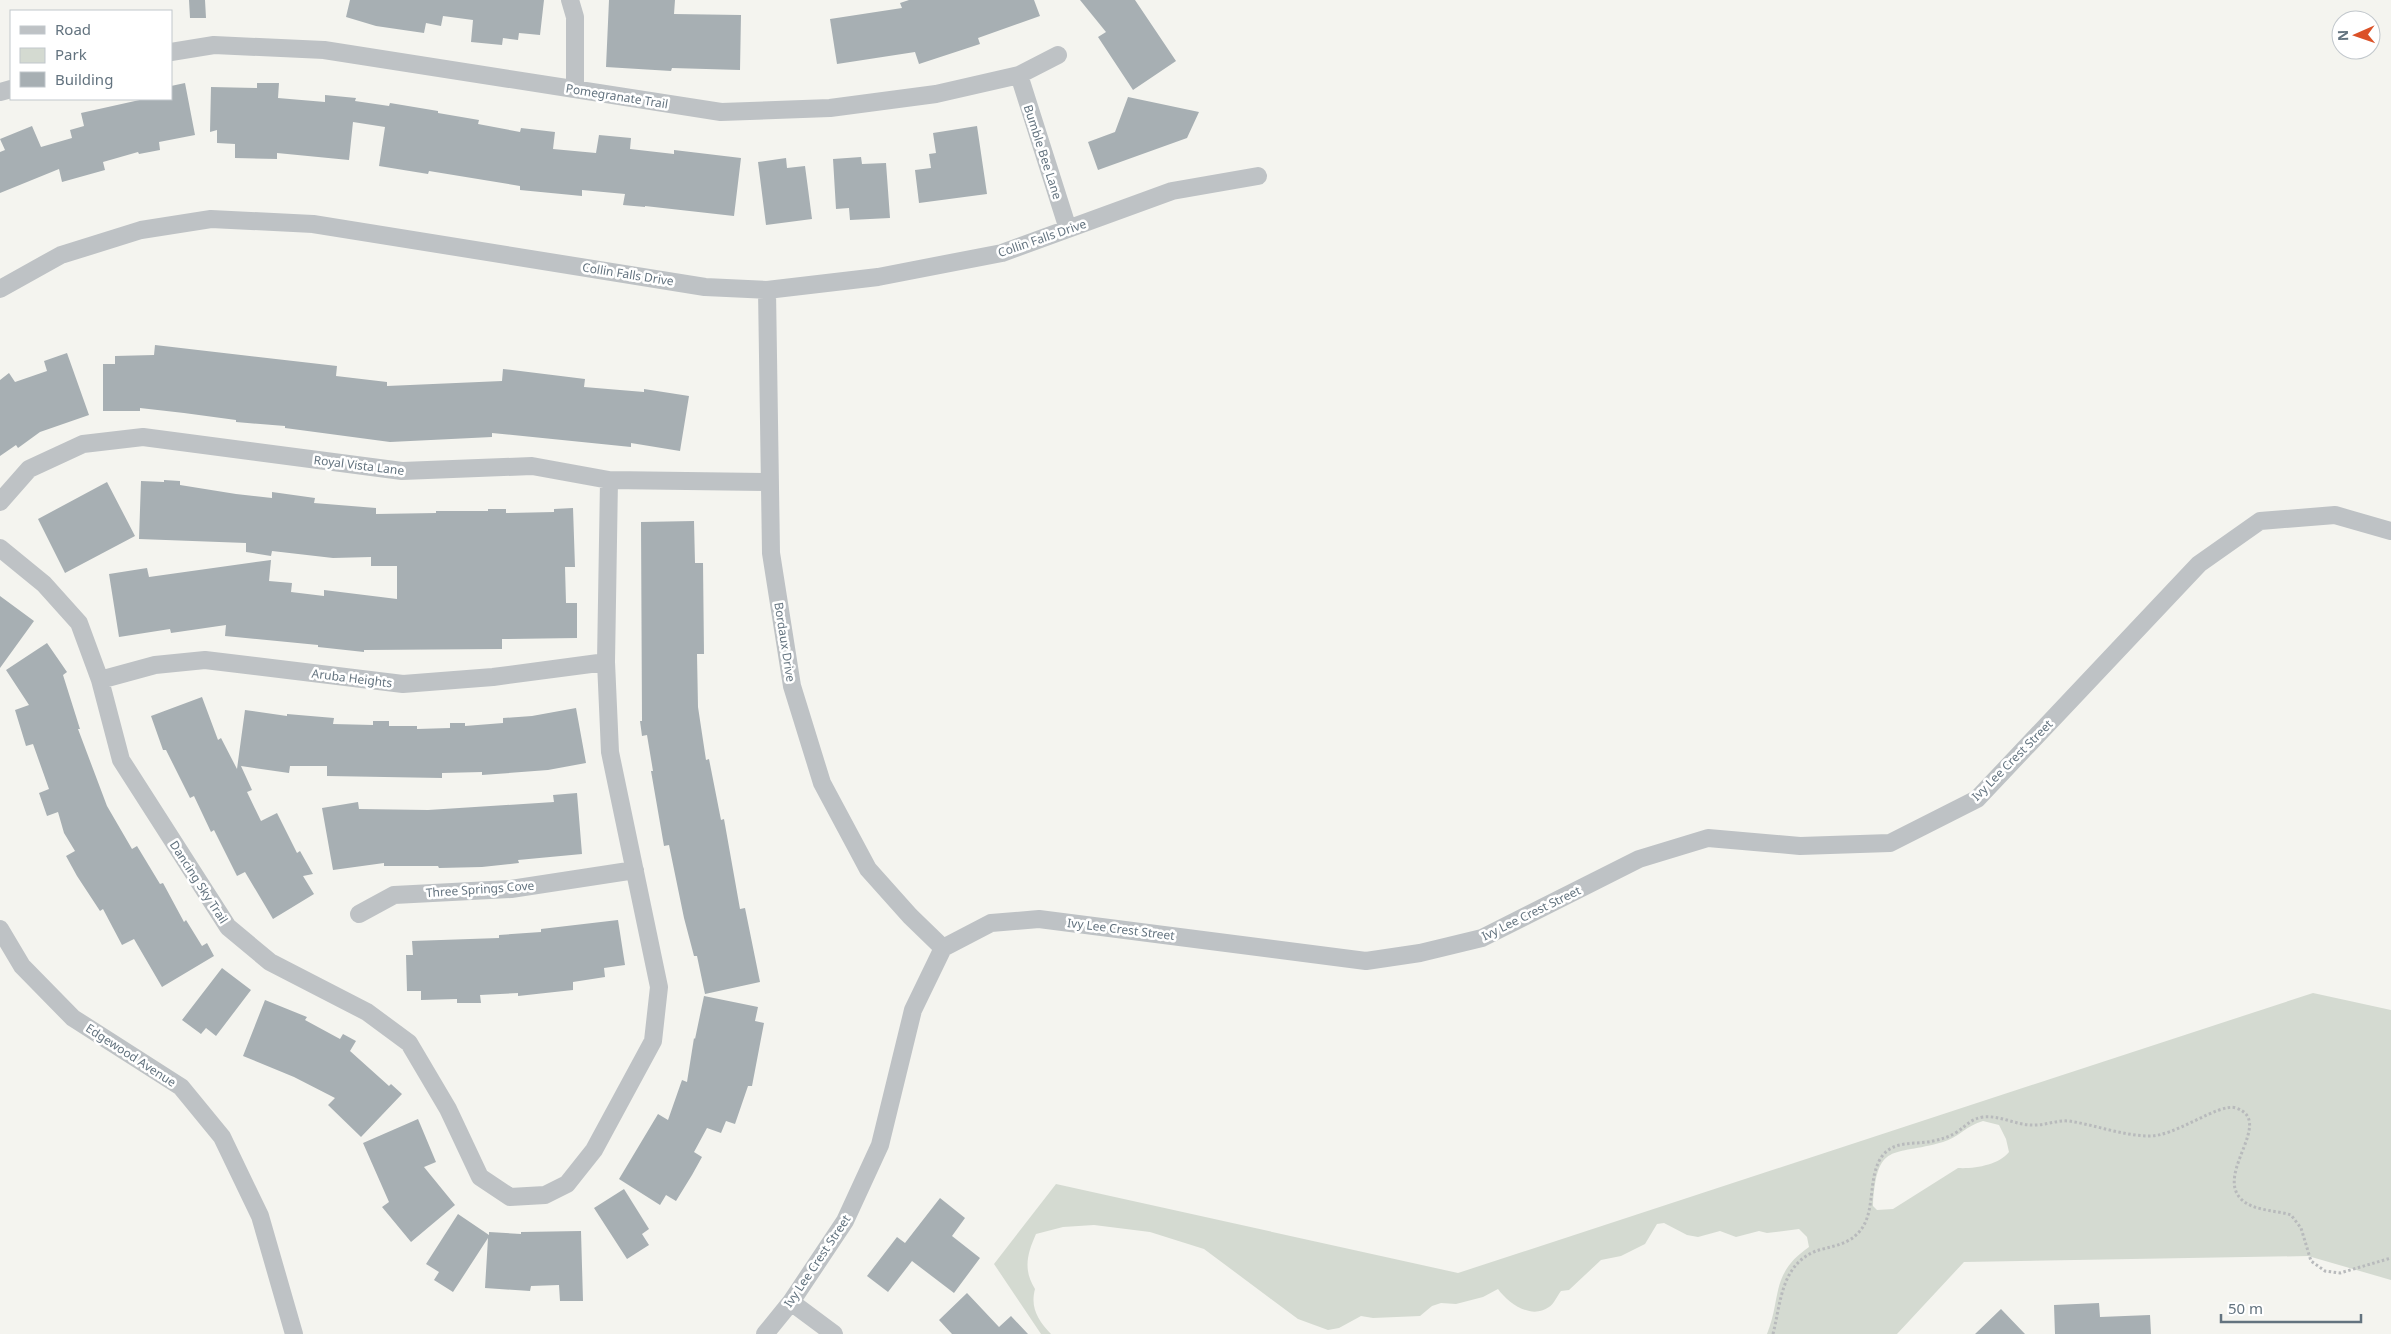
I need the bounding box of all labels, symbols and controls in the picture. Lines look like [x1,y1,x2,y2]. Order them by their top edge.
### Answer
legend [10,10,172,100]
north arrow [2331,10,2381,60]
text: Road [55,19,91,39]
text: N [2333,29,2352,41]
text: Park [55,44,87,64]
text: Building [55,69,113,89]
street label: Pomegranate Trail [565,80,669,112]
street label: Bumble Bee Lane [1020,103,1066,202]
street label: Collin Falls Drive [996,215,1089,261]
street label: Collin Falls Drive [581,258,675,290]
street label: Royal Vista Lane [313,451,405,479]
street label: Bordaux Drive [770,601,800,683]
street label: Aruba Heights [311,665,393,691]
street label: Ivy Lee Crest Street [1968,715,2057,804]
street label: Dancing Sky Trail [166,837,232,927]
street label: Three Springs Cove [425,877,535,901]
street label: Ivy Lee Crest Street [1479,881,1584,944]
street label: Ivy Lee Crest Street [1066,914,1176,944]
street label: Edgewood Avenue [83,1019,180,1091]
street label: Ivy Lee Crest Street [780,1211,855,1311]
scale bar [2221,1292,2361,1324]
text: 50 m [2228,1298,2263,1318]

